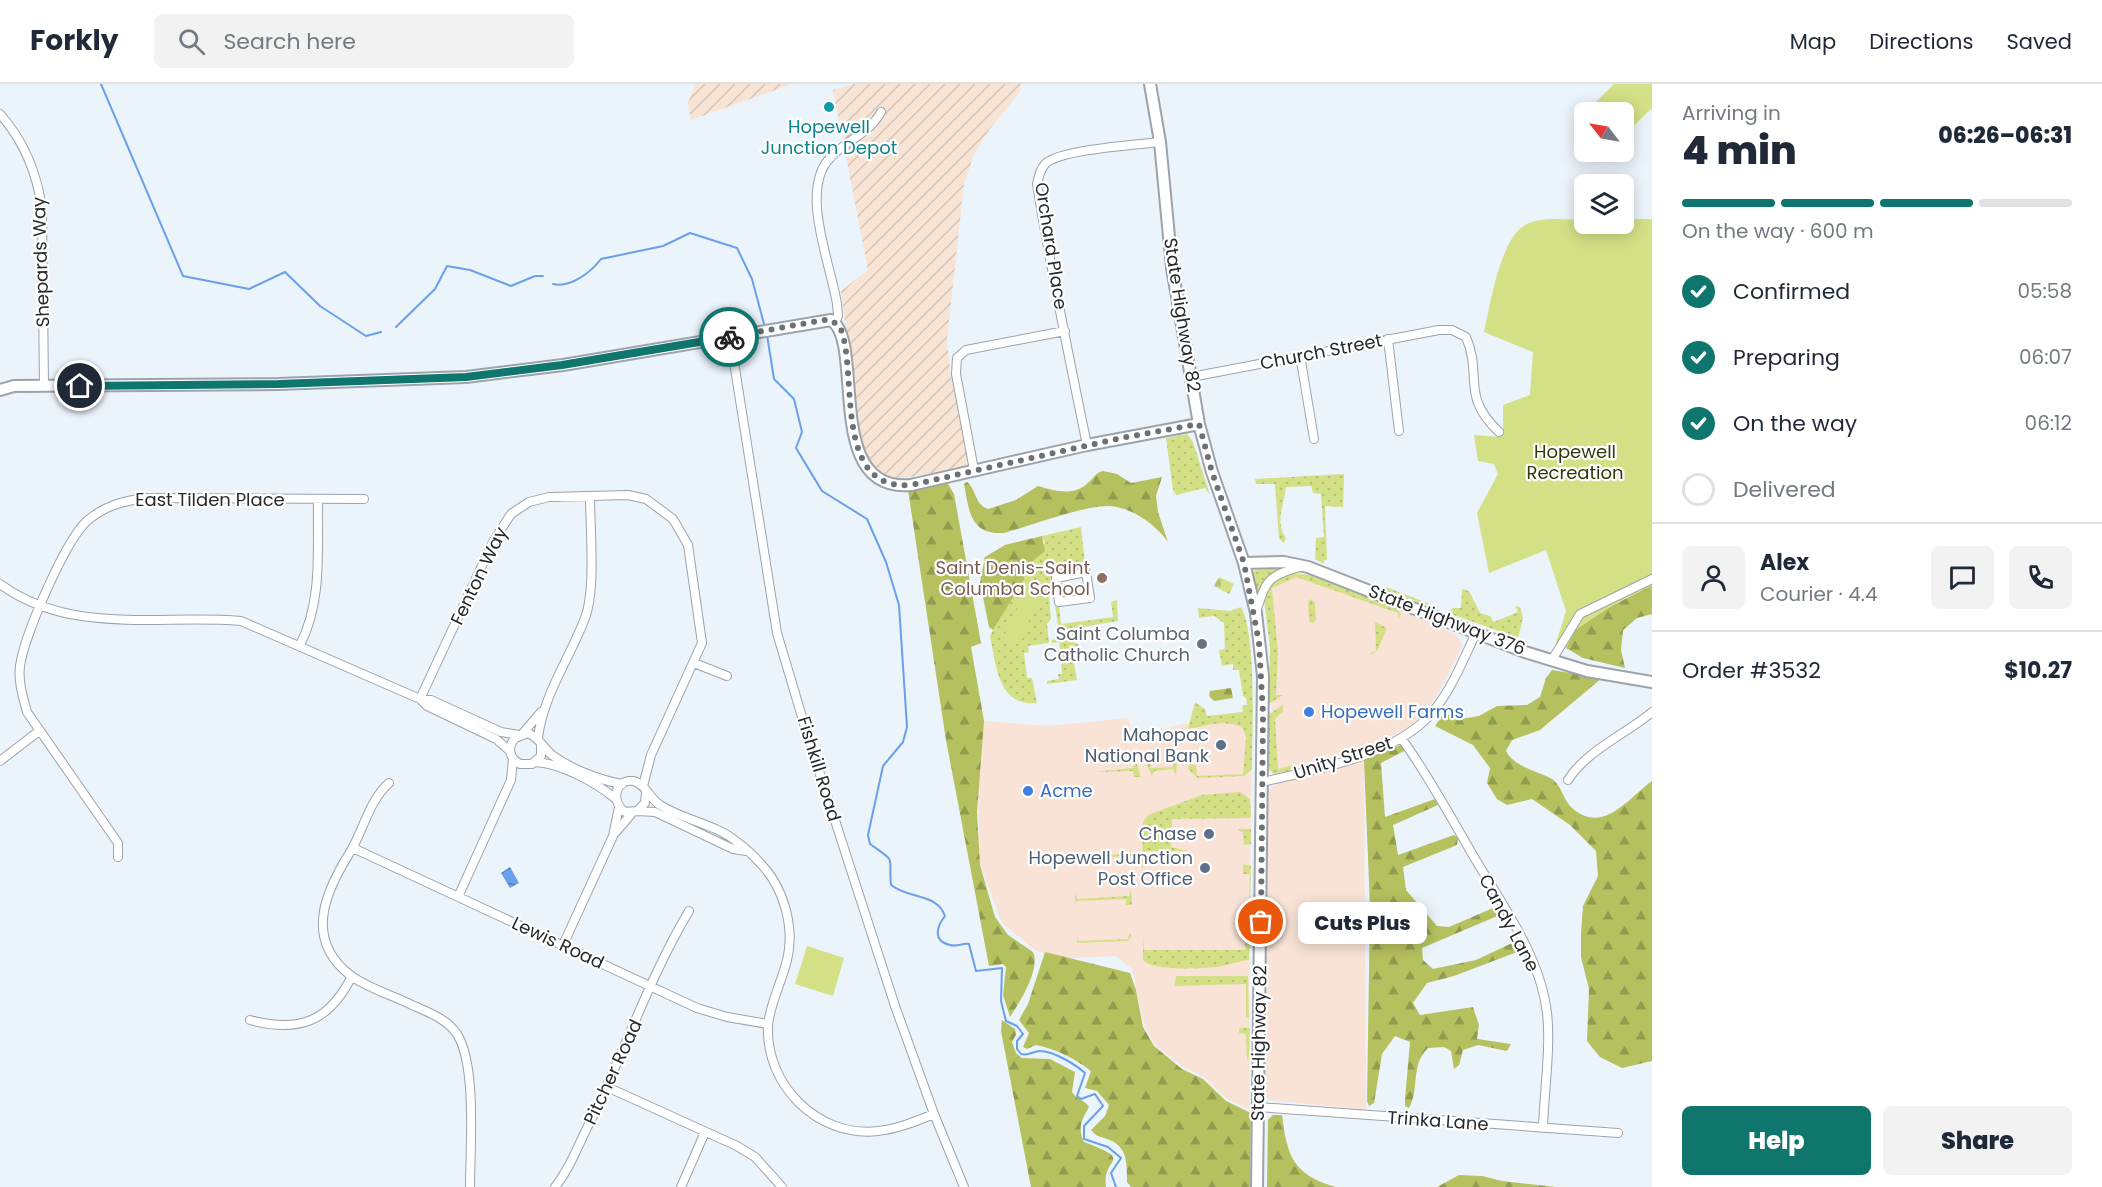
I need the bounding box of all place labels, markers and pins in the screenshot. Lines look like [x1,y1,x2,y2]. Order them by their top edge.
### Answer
marker: Hopewell Junction Depot [822,100,836,114]
place label: Hopewell Junction Depot [761,114,897,160]
pin [54,360,105,411]
place label: Saint Denis-Saint Columba School [936,555,1090,601]
marker: Saint Denis-Saint Columba School [1095,571,1109,585]
place label: Saint Columba Catholic Church [1044,621,1190,667]
marker: Saint Columba Catholic Church [1195,637,1209,651]
place label: Hopewell Farms [1321,699,1464,724]
marker: Hopewell Farms [1302,705,1316,719]
place label: Mahopac National Bank [1085,722,1210,768]
marker: Mahopac National Bank [1214,738,1228,752]
place label: Acme [1040,778,1093,803]
marker: Acme [1021,784,1035,798]
place label: Chase [1139,821,1197,846]
marker: Chase [1202,827,1216,841]
place label: Hopewell Junction Post Office [1029,845,1193,891]
marker: Hopewell Junction Post Office [1198,861,1212,875]
pin [1235,896,1286,947]
callout: Cuts Plus [1297,901,1426,943]

